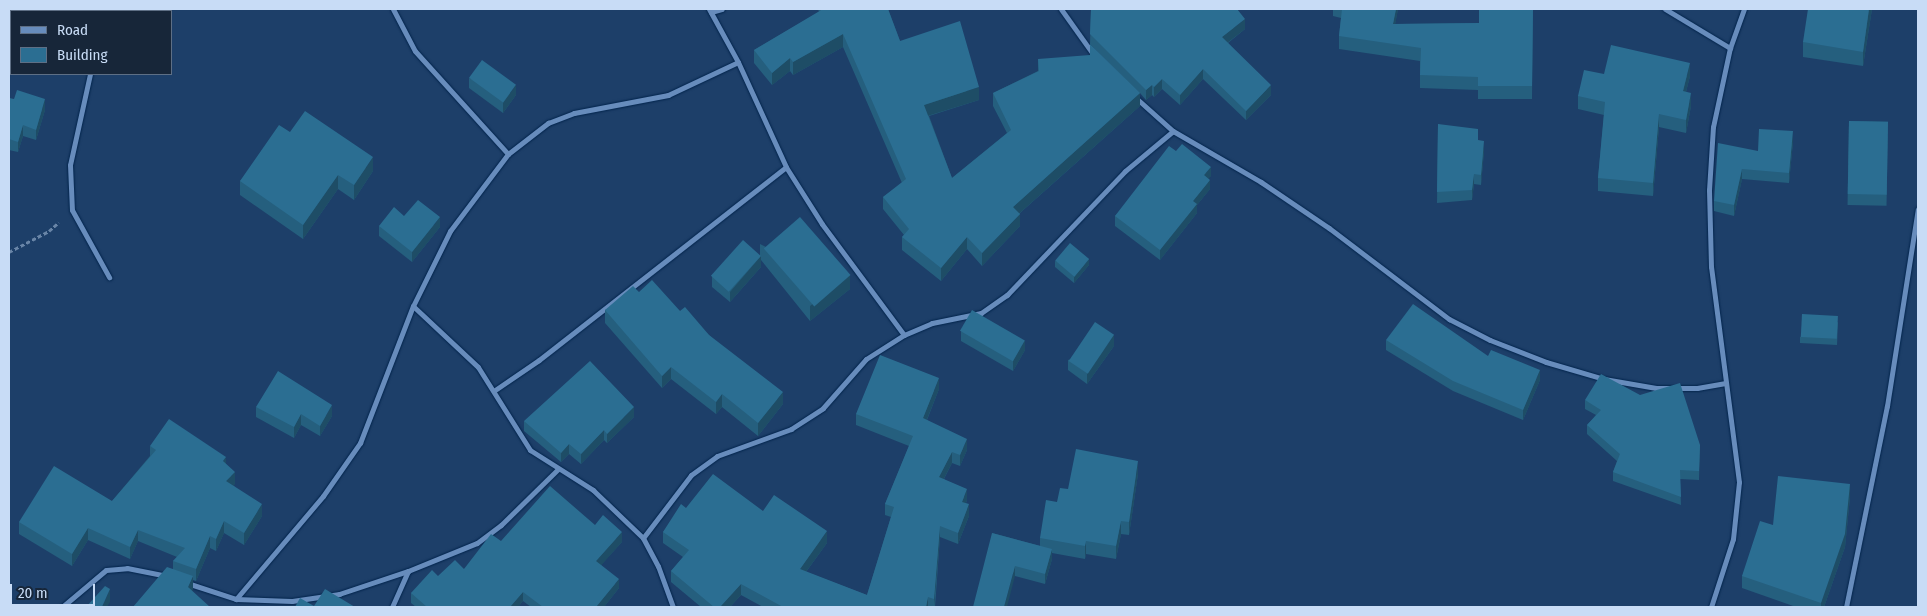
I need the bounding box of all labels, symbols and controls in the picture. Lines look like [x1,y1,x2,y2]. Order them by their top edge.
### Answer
legend [10,10,172,75]
text: Road [57,21,88,39]
text: Building [57,46,108,64]
scale bar [12,574,98,606]
text: 20 m [18,584,48,602]

